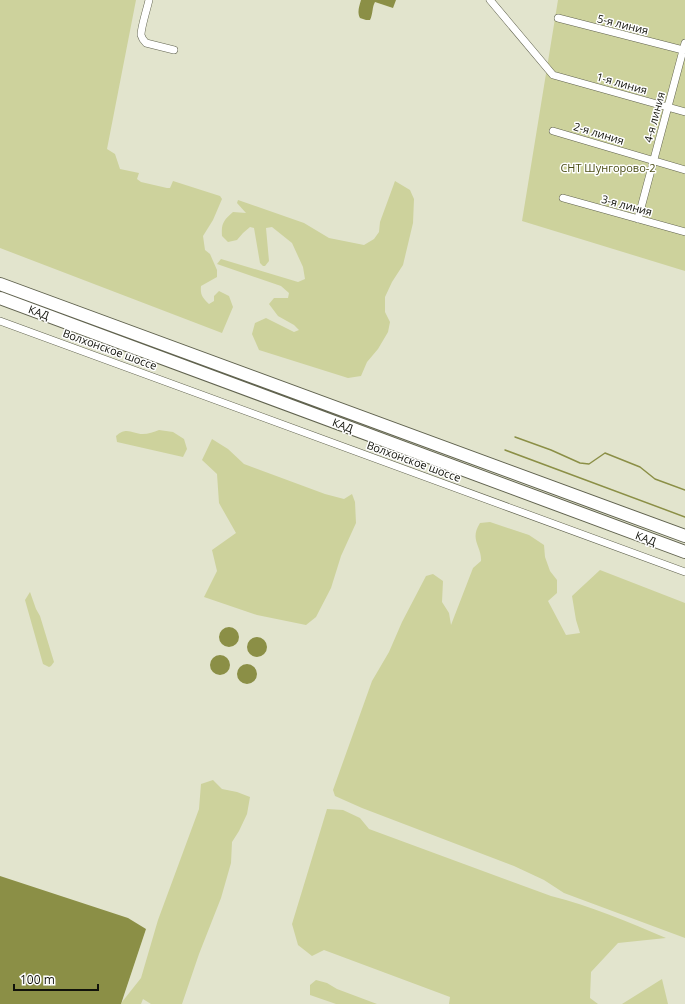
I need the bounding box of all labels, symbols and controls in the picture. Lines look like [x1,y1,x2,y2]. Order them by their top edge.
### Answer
street label: 5-я линия [596,10,650,38]
street label: 1-я линия [595,69,649,97]
street label: 4-я линия [640,90,668,144]
street label: 2-я линия [572,118,626,148]
park label: СНТ Шунгорово-2 [560,160,656,175]
street label: 3-я линия [600,191,654,219]
street label: КАД [26,301,52,323]
street label: Волхонское шоссе [61,325,159,373]
street label: КАД [330,414,356,436]
street label: Волхонское шоссе [365,437,463,485]
street label: КАД [633,527,659,549]
scale bar [14,966,98,992]
text: 100 m [20,971,55,988]

